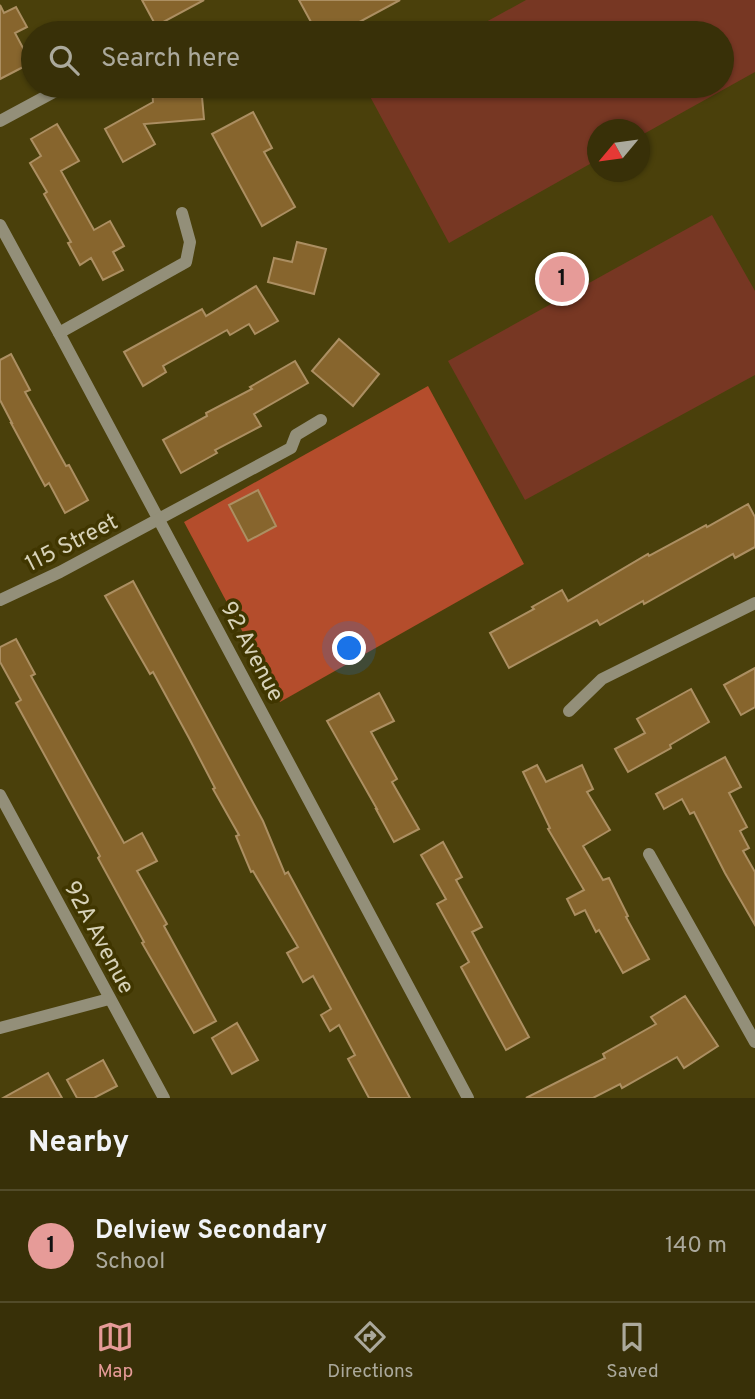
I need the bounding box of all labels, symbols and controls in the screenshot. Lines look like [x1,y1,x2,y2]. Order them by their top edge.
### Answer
search box [21,21,734,98]
icon: search [45,41,83,79]
text: Search here [101,43,240,76]
north arrow [587,119,650,182]
pin: 1 [539,253,585,305]
street label: 115 Street [21,509,123,580]
street label: 92 Avenue [212,597,289,707]
your location [332,631,366,665]
street label: 92A Avenue [56,877,140,1000]
text: Nearby [28,1125,129,1162]
text: Delview Secondary [95,1215,327,1248]
text: 1 [46,1232,56,1261]
text: 140 m [665,1232,727,1261]
text: School [95,1248,165,1277]
tab: Map [96,1318,134,1384]
tab: Directions [327,1318,414,1384]
tab: Saved [606,1318,659,1384]

